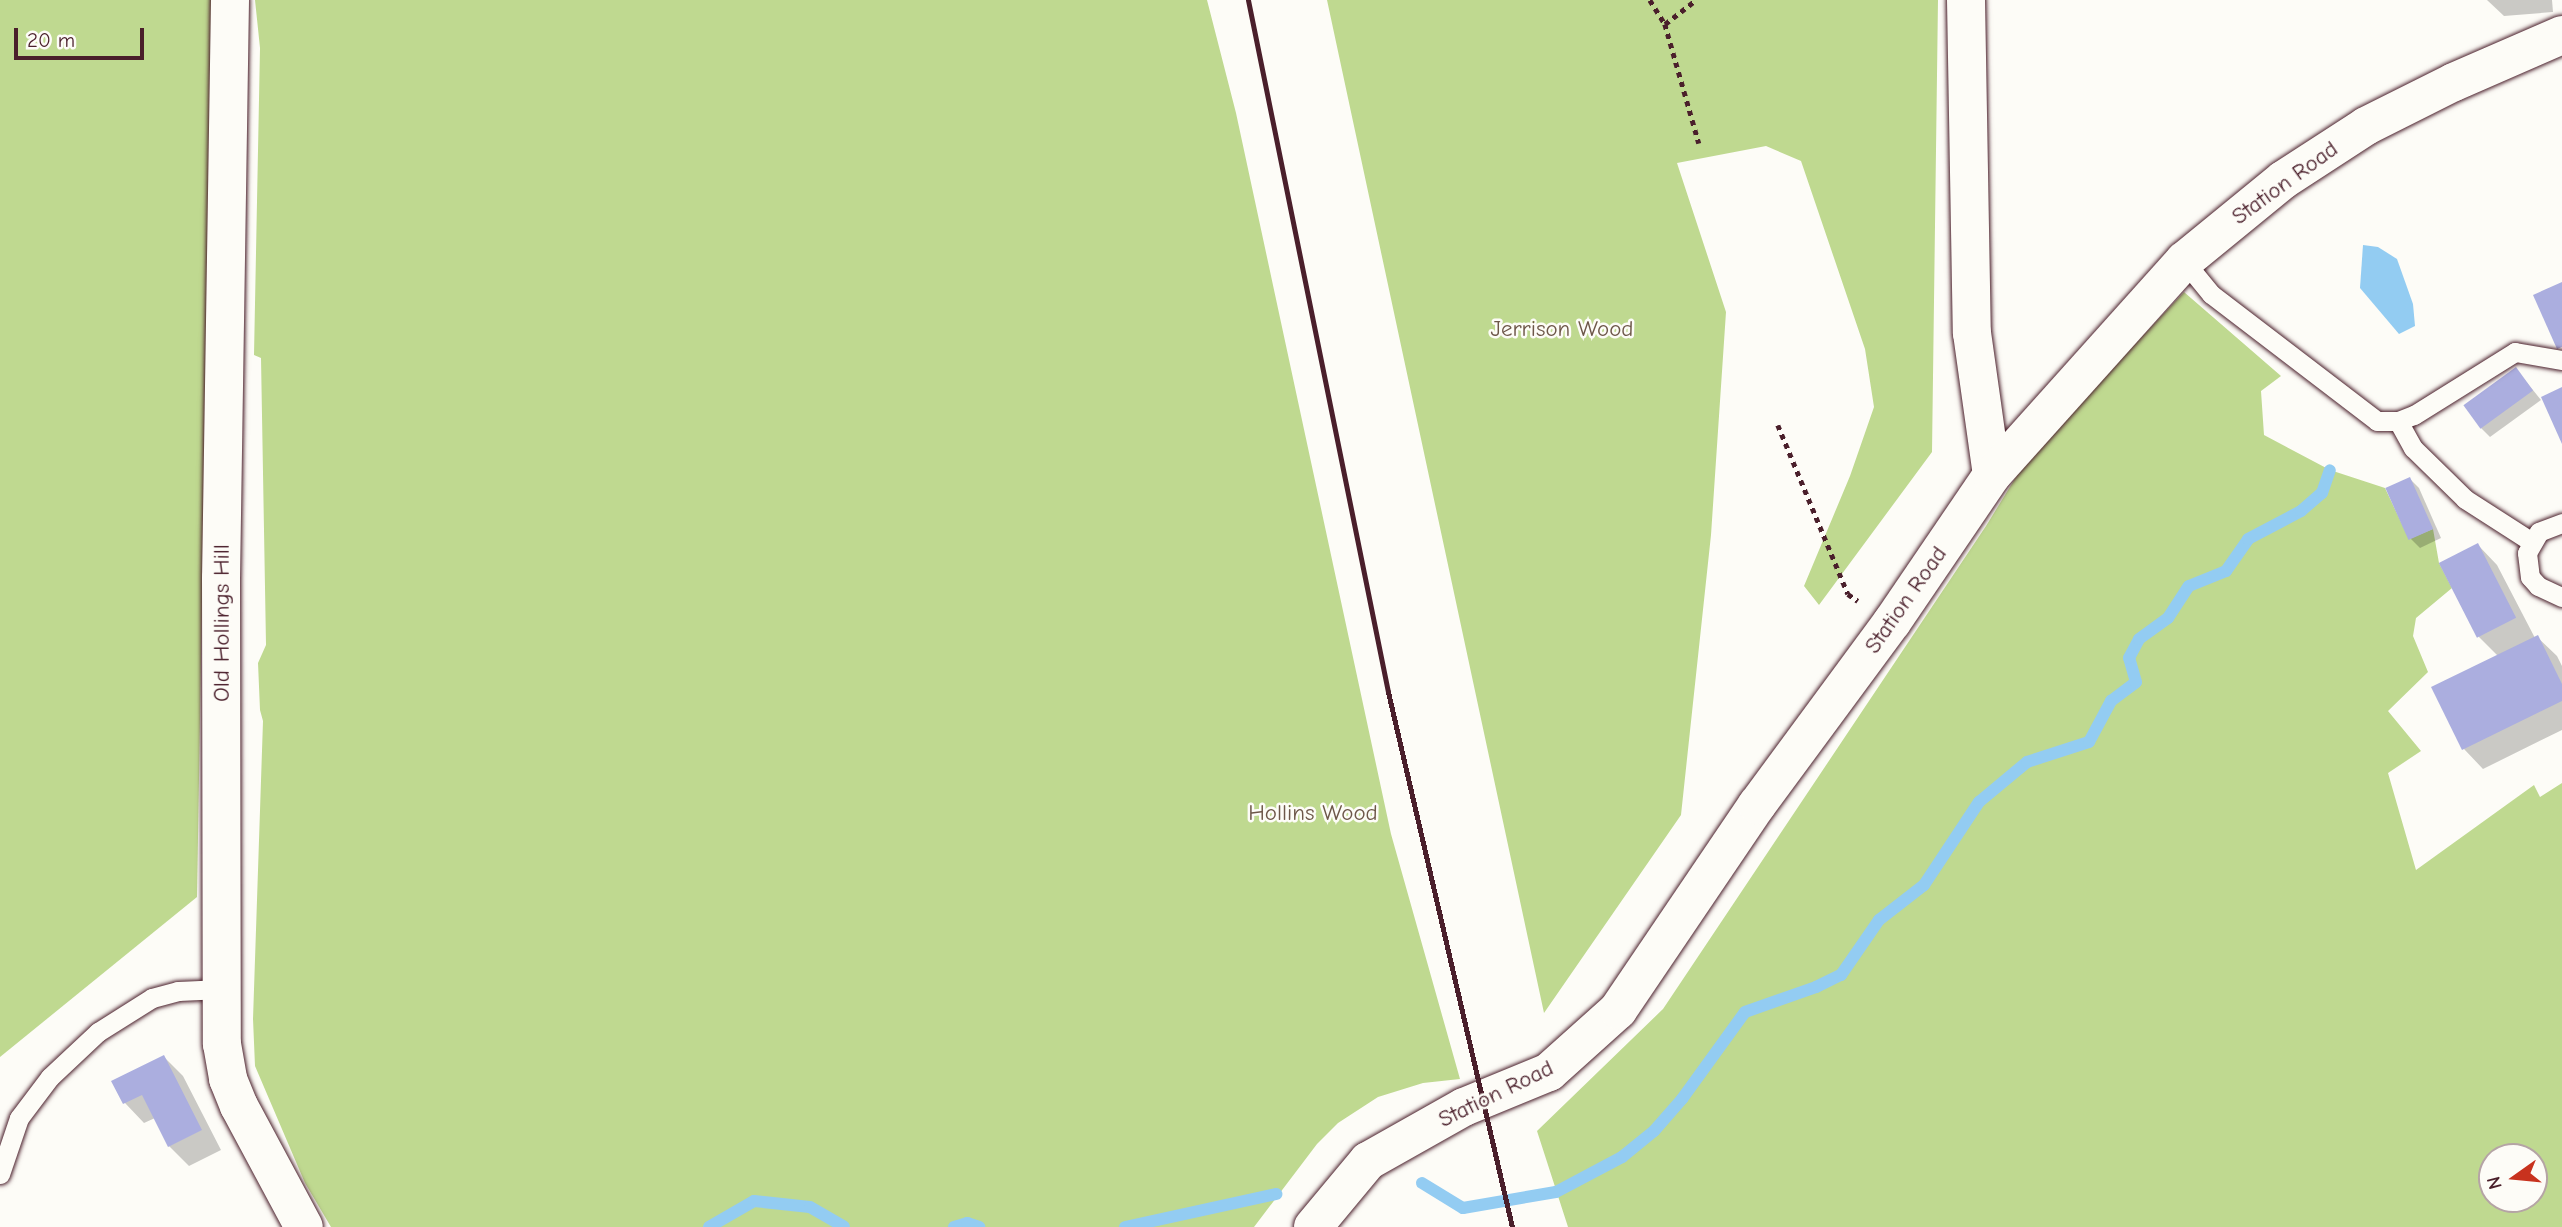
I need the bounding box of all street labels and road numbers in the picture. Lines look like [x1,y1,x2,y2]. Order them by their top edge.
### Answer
street label: Station Road [2227,135,2343,231]
street label: Station Road [1859,541,1953,659]
street label: Old Hollings Hill [208,544,236,702]
street label: Station Road [1434,1054,1558,1134]

